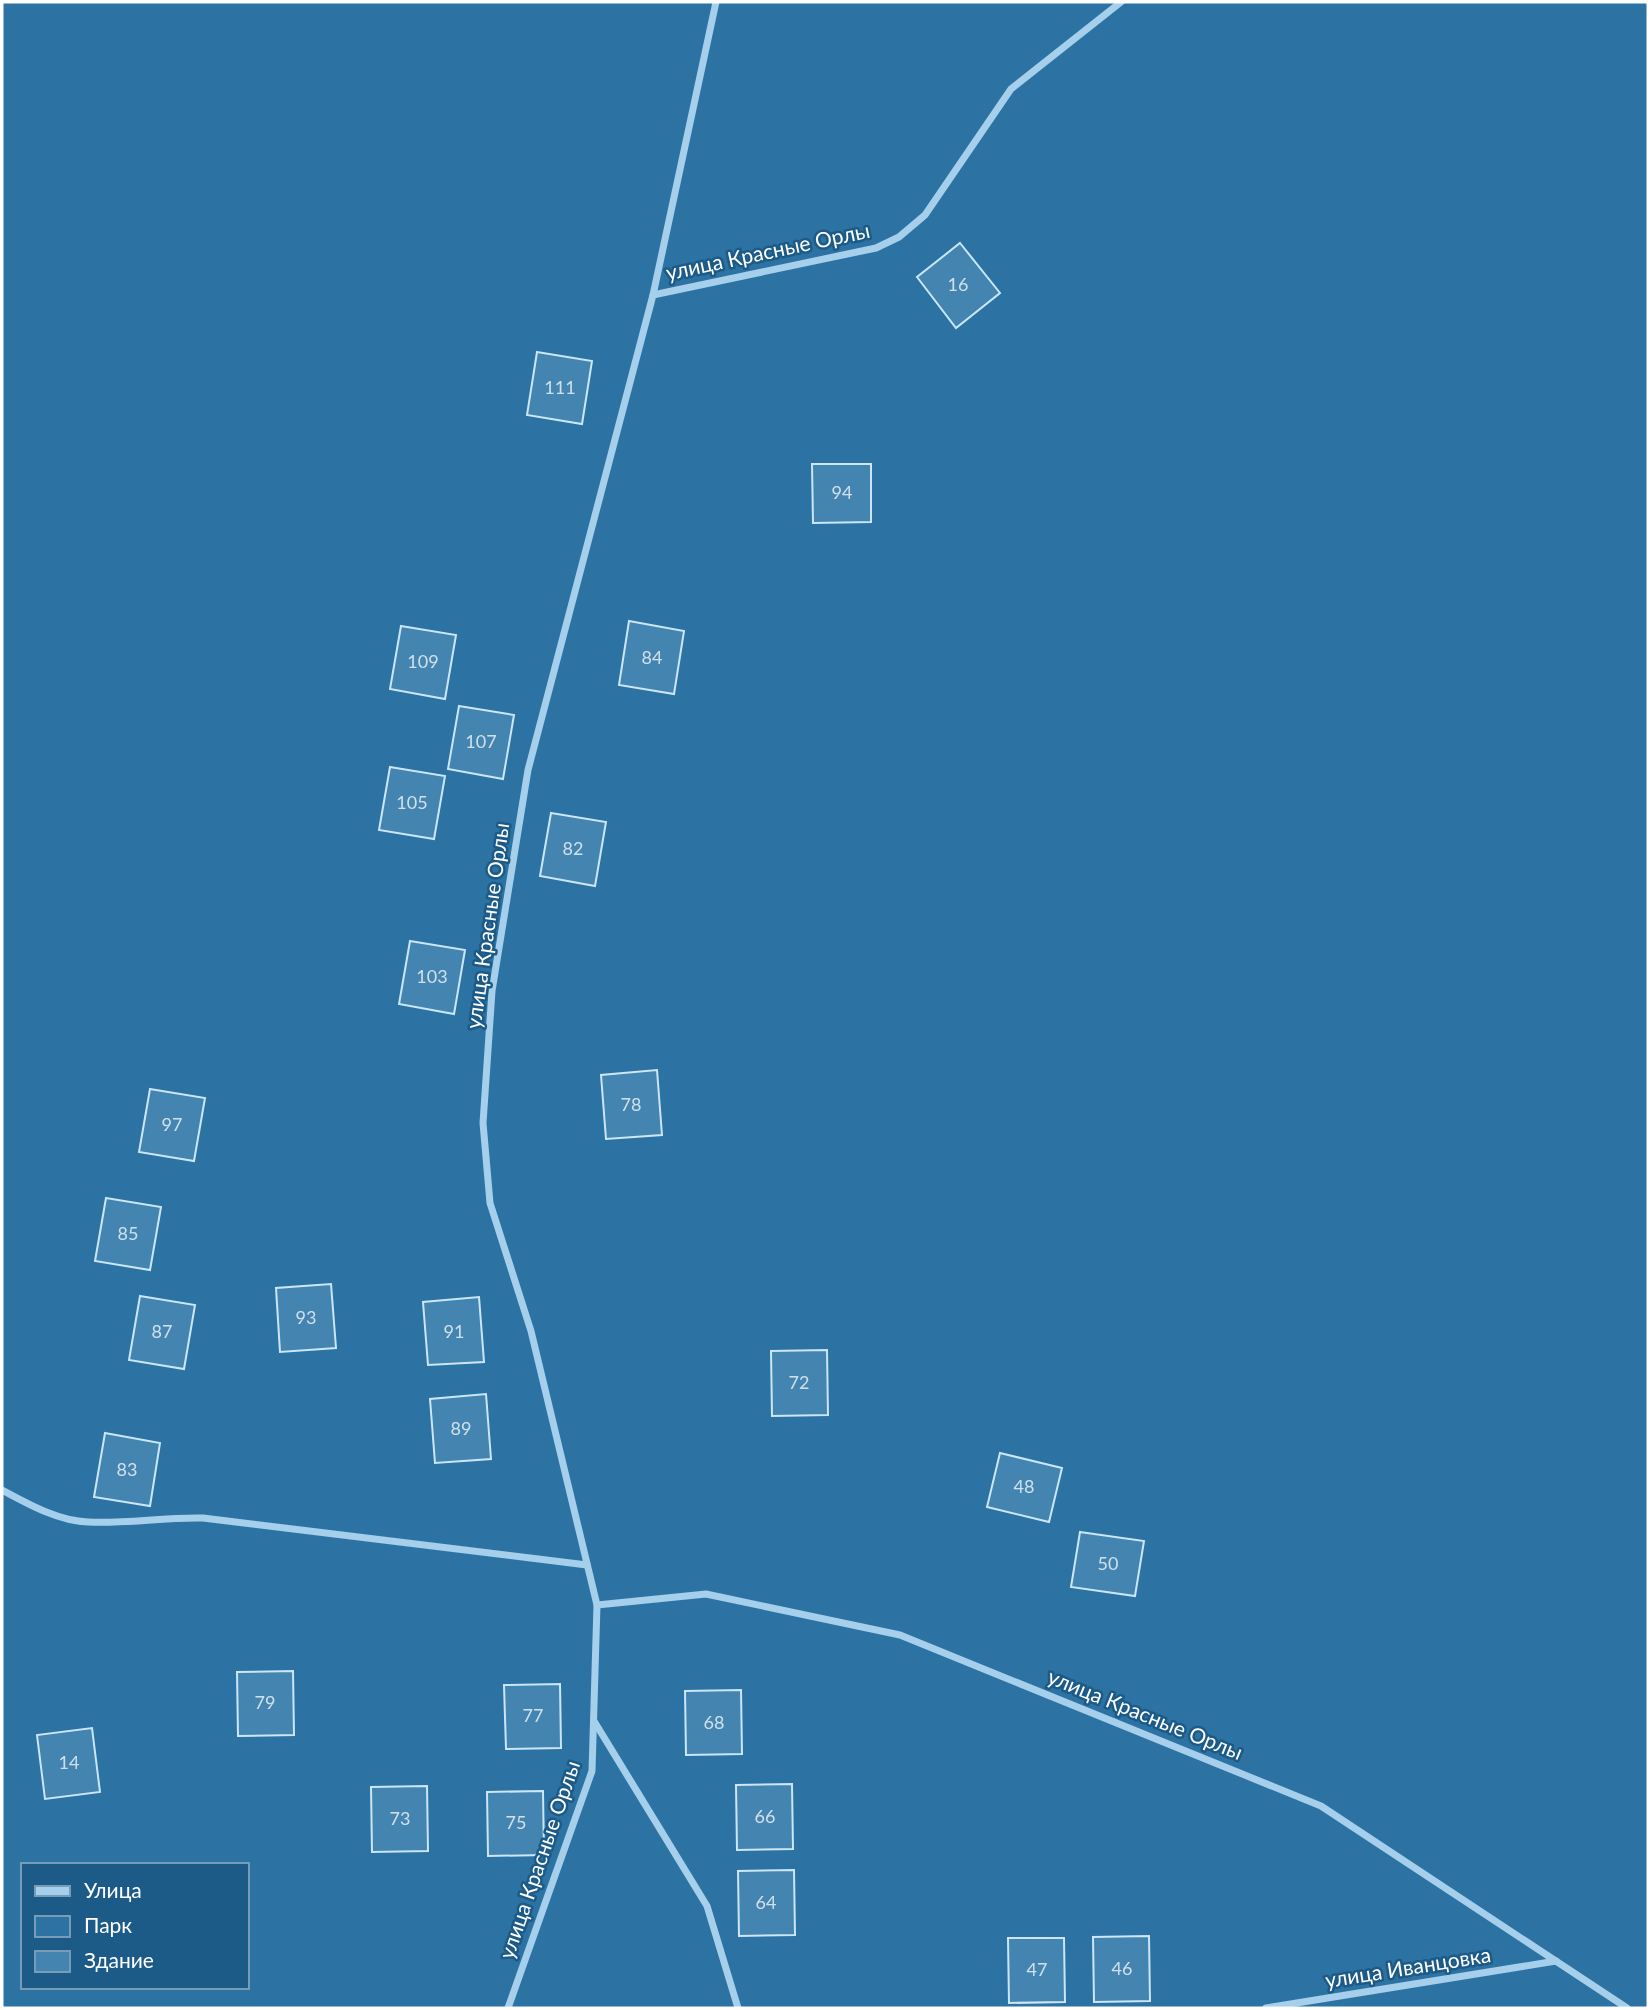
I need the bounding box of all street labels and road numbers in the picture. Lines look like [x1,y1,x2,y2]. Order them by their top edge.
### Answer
street label: улица Красные Орлы [663,217,872,284]
street label: улица Красные Орлы [460,821,513,1030]
street label: улица Красные Орлы [1045,1663,1247,1764]
street label: улица Красные Орлы [493,1757,584,1962]
street label: улица Иванцовка [1323,1941,1492,1992]

